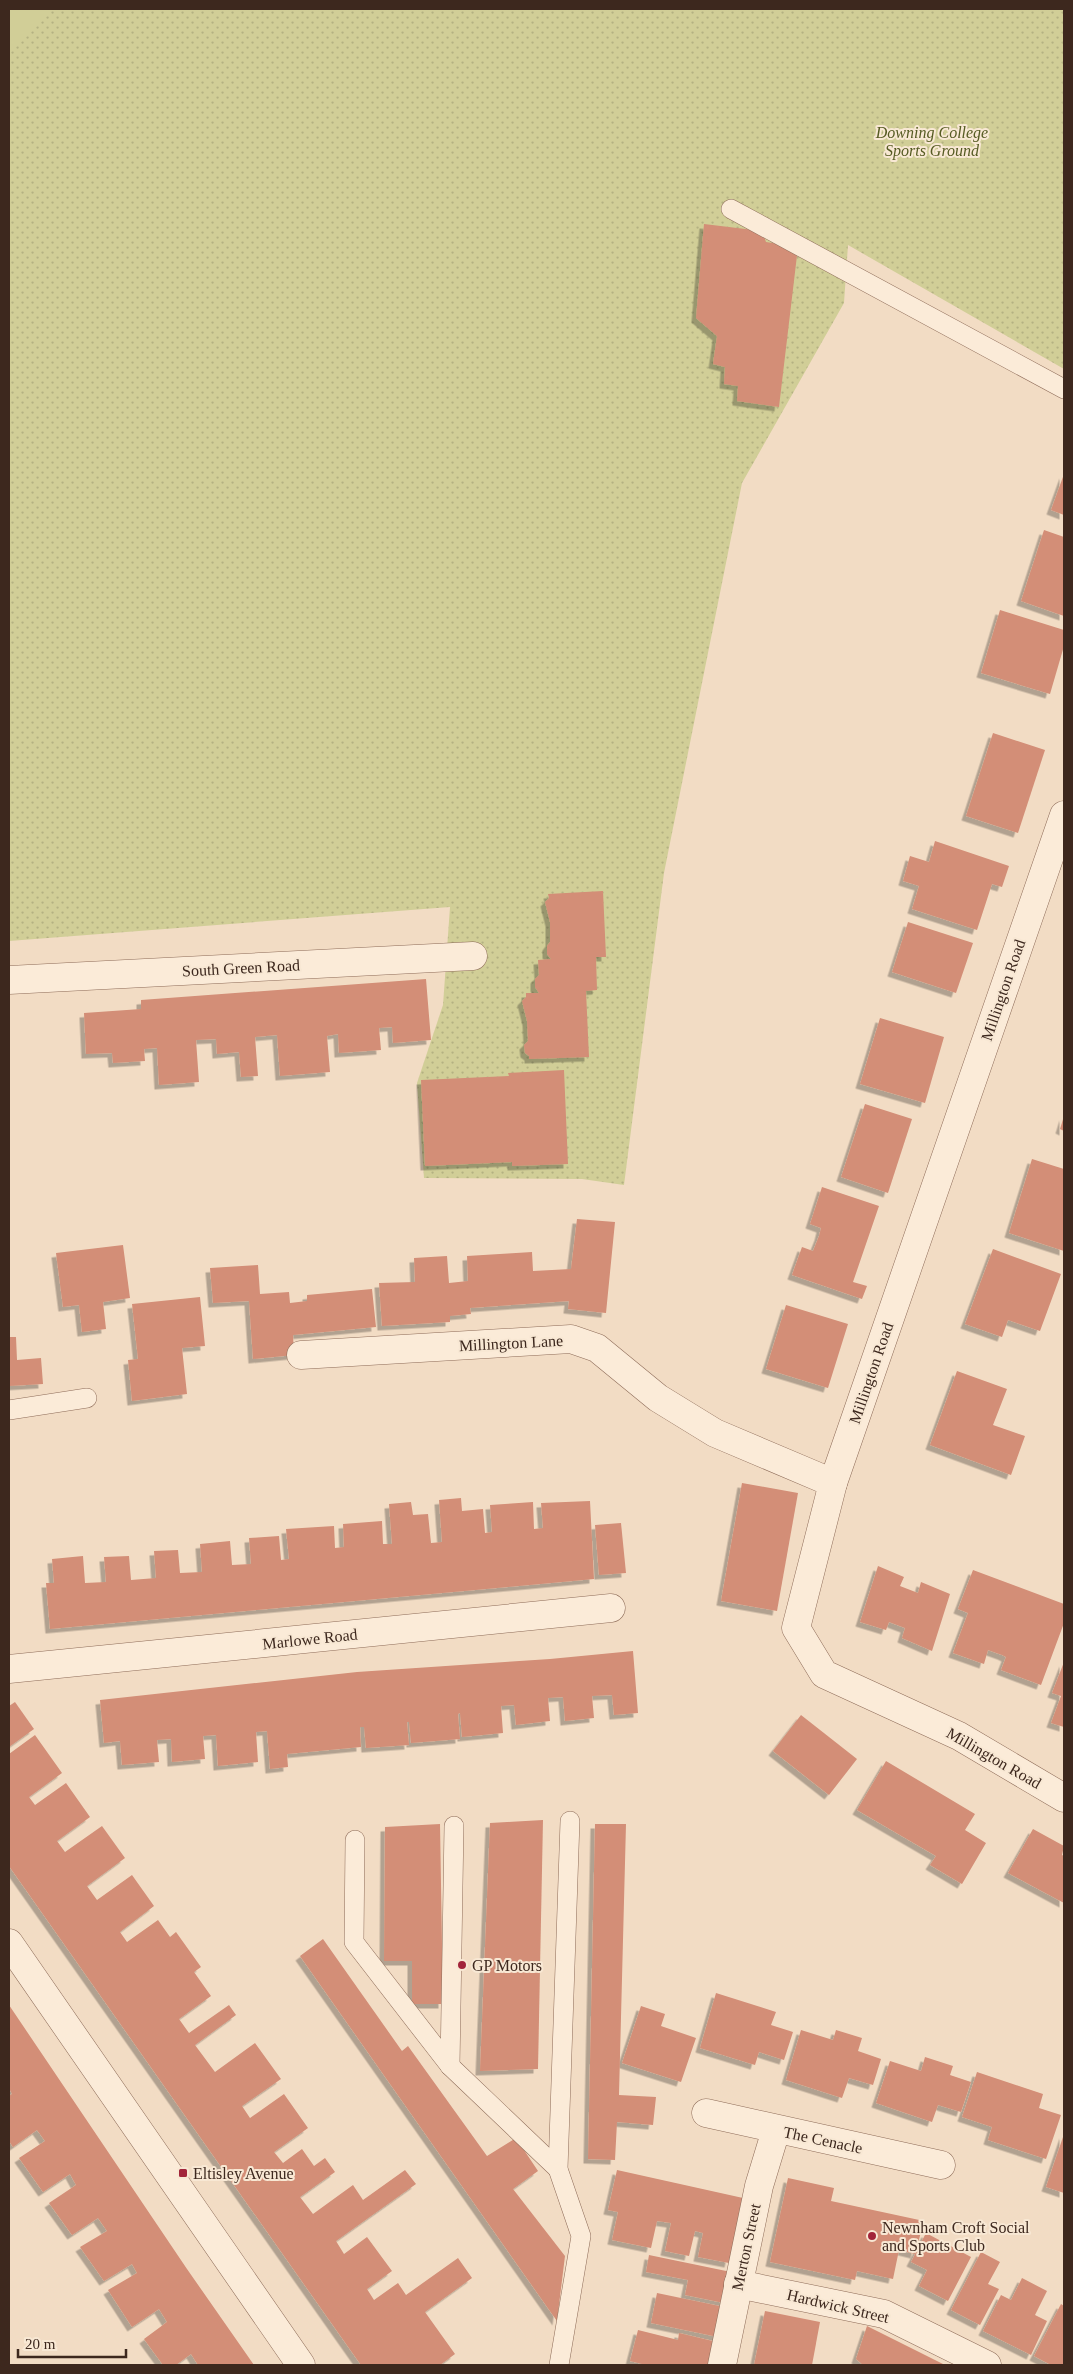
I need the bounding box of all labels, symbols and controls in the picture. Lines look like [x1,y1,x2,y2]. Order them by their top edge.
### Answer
park label: Downing College Sports Ground [875,124,988,160]
street label: Millington Road [978,937,1029,1043]
street label: South Green Road [182,956,300,980]
street label: Millington Road [846,1320,897,1426]
street label: Millington Lane [458,1332,564,1355]
street label: Marlowe Road [262,1626,358,1652]
street label: Millington Road [943,1724,1044,1793]
place label: GP Motors [472,1957,542,1974]
marker: GP Motors [456,1959,468,1971]
street label: The Cenacle [782,2123,864,2157]
place label: Eltisley Avenue [193,2165,294,2183]
marker: Eltisley Avenue [177,2167,189,2179]
street label: Merton Street [728,2201,764,2292]
place label: Newnham Croft Social and Sports Club [882,2219,1030,2255]
marker: Newnham Croft Social and Sports Club [866,2230,878,2242]
street label: Hardwick Street [785,2286,891,2326]
scale bar [18,2326,125,2358]
text: 20 m [25,2336,56,2352]

